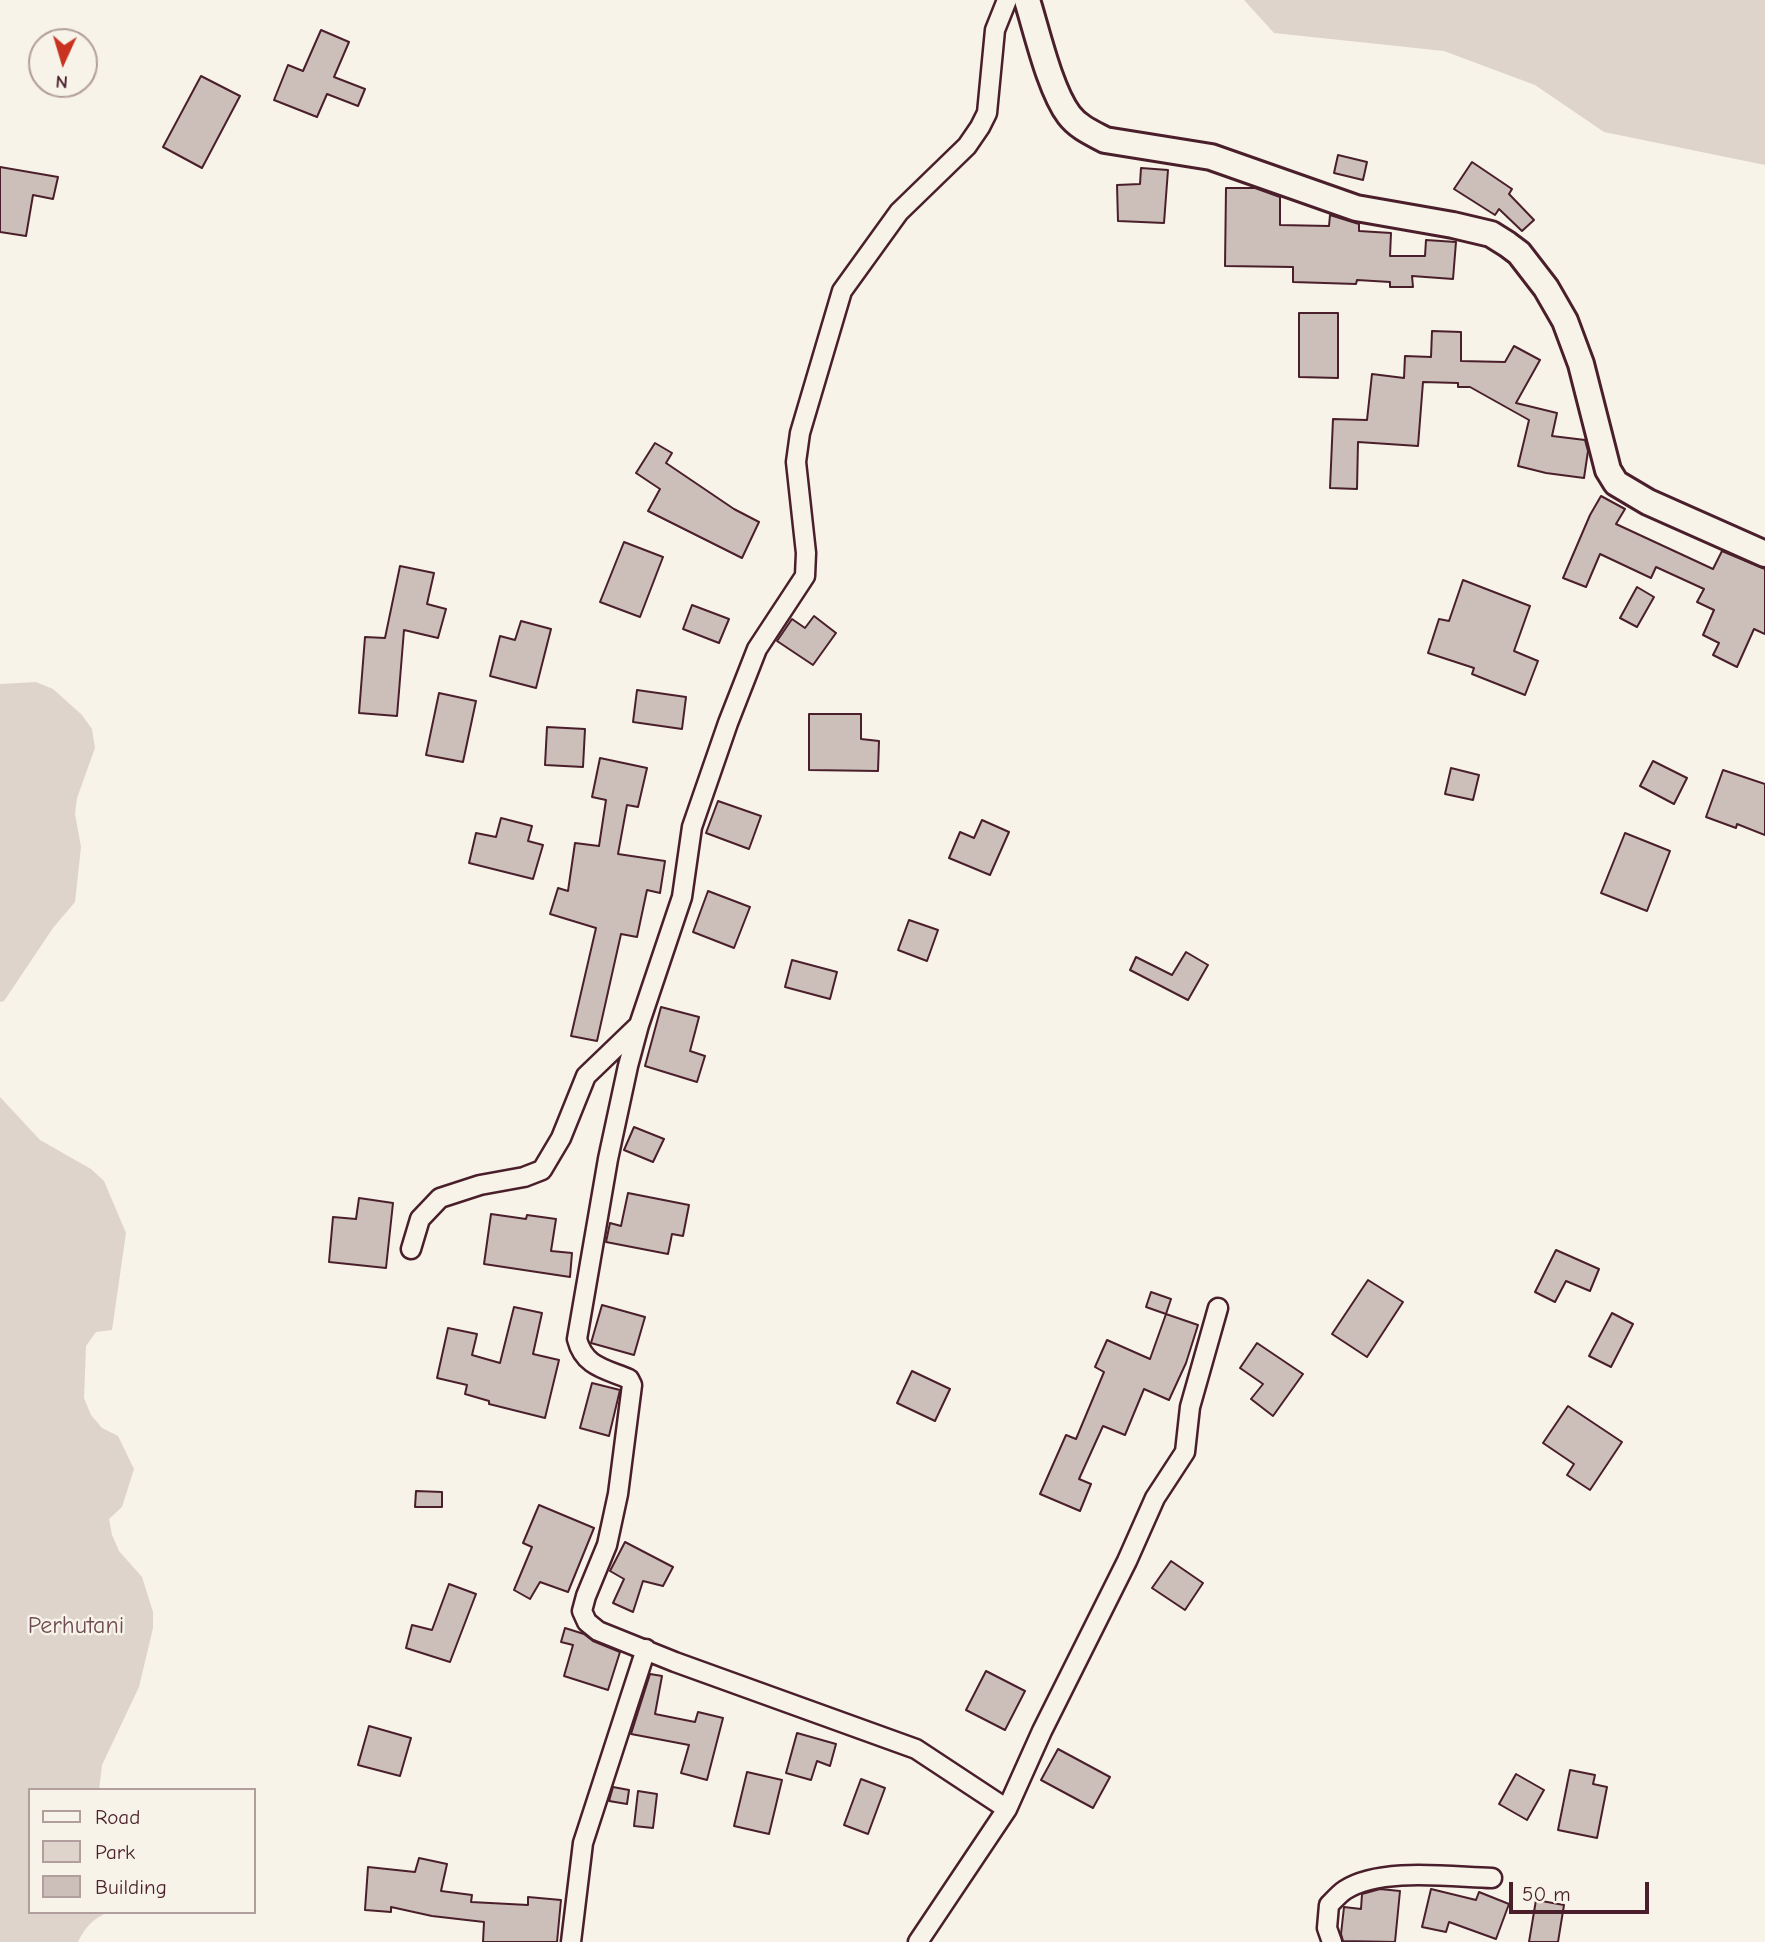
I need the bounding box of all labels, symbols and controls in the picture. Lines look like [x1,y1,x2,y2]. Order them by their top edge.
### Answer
north arrow [28,28,98,98]
text: N [55,71,69,93]
park label: Perhutani [28,1612,124,1640]
legend [28,1788,256,1914]
text: Road [95,1805,140,1829]
text: Park [95,1840,135,1864]
scale bar [1513,1868,1653,1912]
text: Building [95,1875,167,1899]
text: 50 m [1522,1882,1571,1906]

